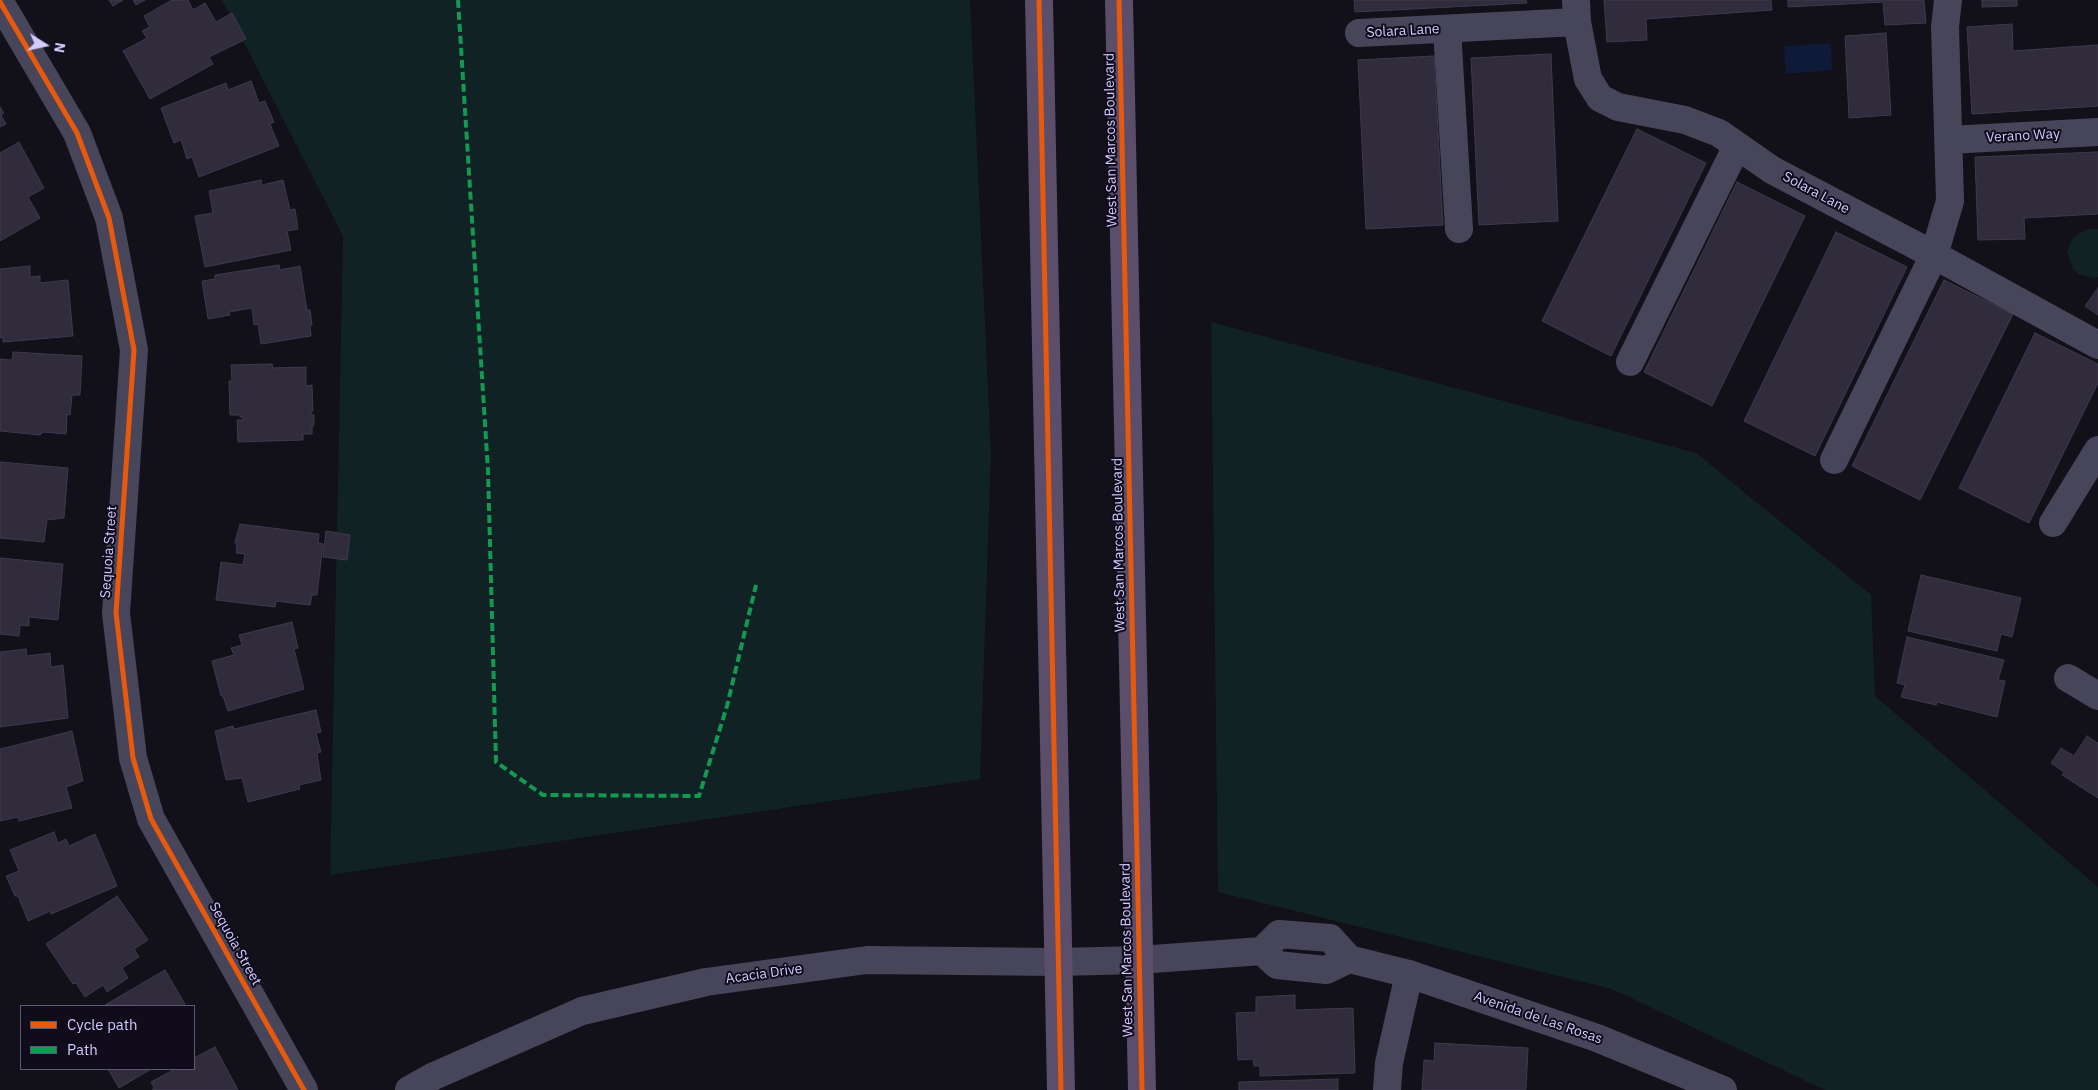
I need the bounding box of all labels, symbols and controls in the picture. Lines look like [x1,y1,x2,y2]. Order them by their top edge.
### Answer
north arrow [20,20,70,70]
street label: Solara Lane [1366,21,1440,41]
text: N [50,41,70,54]
street label: West San Marcos Boulevard [1101,53,1121,227]
street label: Verano Way [1986,126,2060,146]
street label: Solara Lane [1780,168,1852,218]
street label: West San Marcos Boulevard [1109,458,1129,632]
street label: Sequoia Street [97,505,121,599]
street label: West San Marcos Boulevard [1117,863,1137,1037]
street label: Sequoia Street [205,900,265,988]
street label: Acacia Drive [725,960,803,988]
street label: Avenida de Las Rosas [1471,988,1605,1048]
legend [20,1005,195,1070]
text: Cycle path [67,1015,138,1034]
text: Path [67,1040,98,1059]

